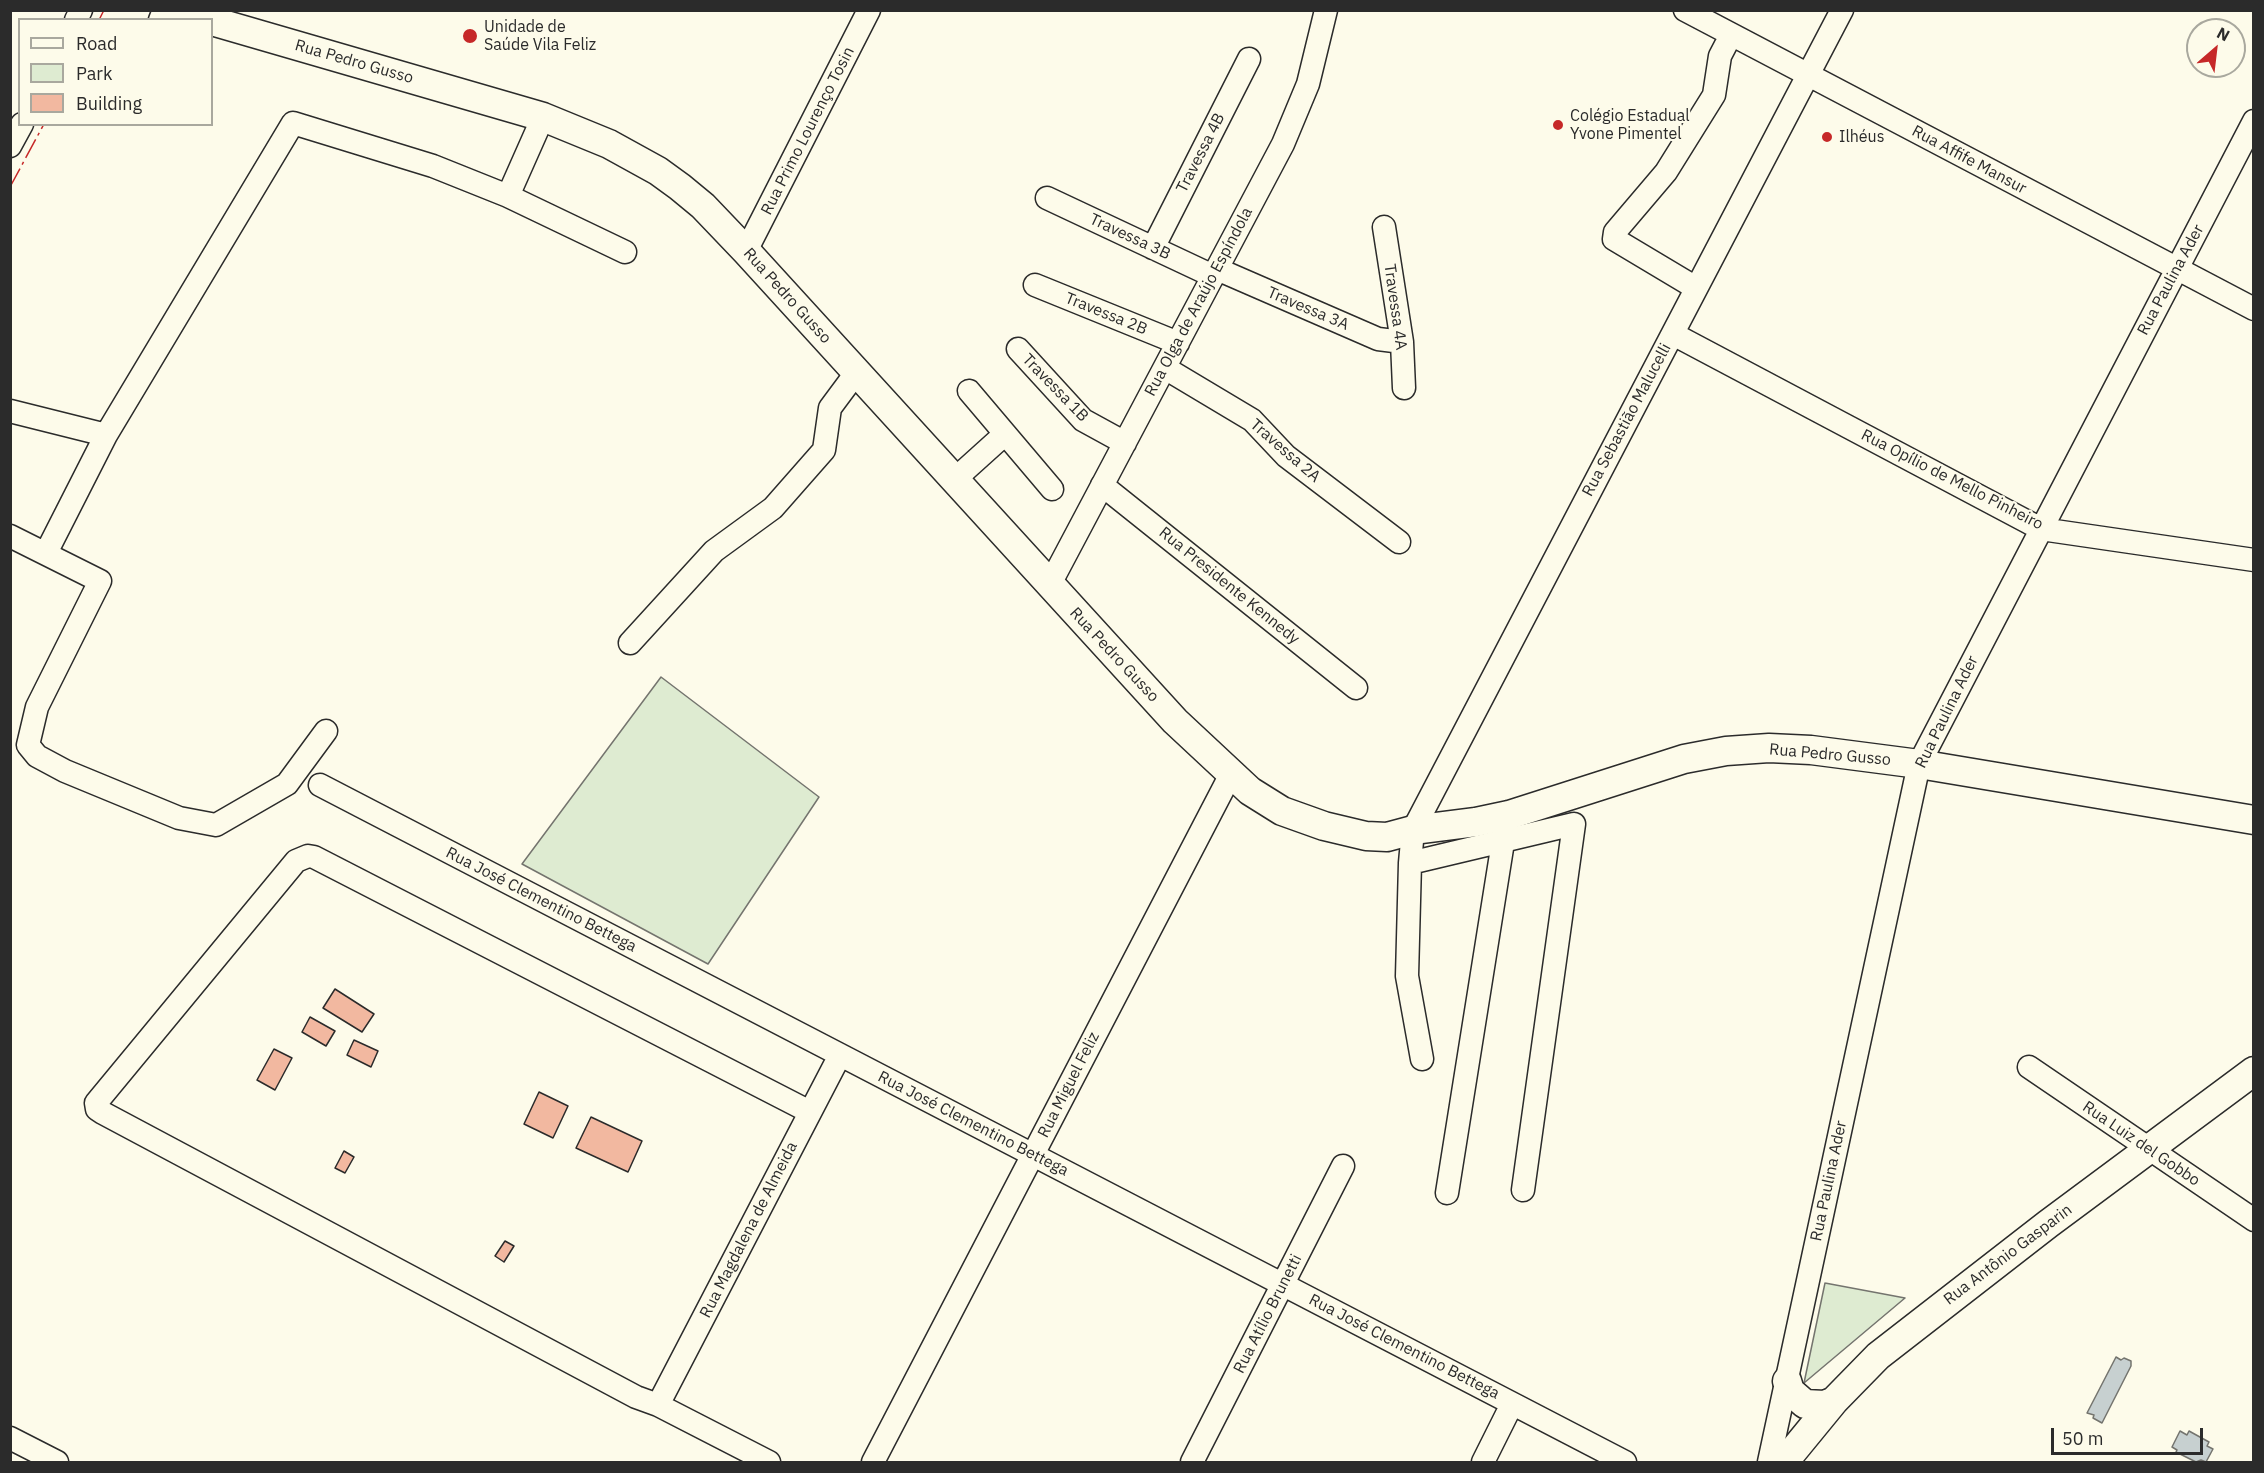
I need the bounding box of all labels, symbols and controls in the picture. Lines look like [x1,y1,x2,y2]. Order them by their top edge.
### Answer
place label: Unidade de Saúde Vila Feliz [484,17,596,55]
legend [18,18,213,126]
north arrow [2186,18,2246,78]
text: N [2214,22,2233,45]
marker: Unidade de Saúde Vila Feliz [461,27,479,45]
text: Road [76,32,117,55]
street label: Rua Pedro Gusso [293,36,415,88]
street label: Rua Primo Lourenço Tosin [757,44,859,218]
text: Park [76,62,112,85]
text: Building [76,92,142,115]
place label: Colégio Estadual Yvone Pimentel [1570,106,1690,144]
street label: Travessa 4B [1173,110,1229,196]
marker: Colégio Estadual Yvone Pimentel [1551,118,1565,132]
street label: Rua Affife Mansur [1908,122,2030,198]
place label: Ilhéus [1839,127,1885,147]
marker: Ilhéus [1820,130,1834,144]
street label: Rua Olga de Araújo Espíndola [1141,204,1257,400]
street label: Travessa 3B [1087,210,1173,264]
street label: Rua Paulina Ader [2134,221,2208,339]
street label: Rua Pedro Gusso [739,244,835,348]
street label: Travessa 4A [1379,263,1411,351]
street label: Travessa 3A [1264,283,1352,335]
street label: Travessa 2B [1062,289,1150,339]
street label: Rua Sebastião Malucelli [1579,340,1675,500]
street label: Travessa 1B [1018,350,1092,426]
street label: Travessa 2A [1246,415,1324,487]
street label: Rua Opílio de Mello Pinheiro [1858,426,2046,534]
street label: Rua Presidente Kennedy [1155,523,1303,649]
street label: Rua Pedro Gusso [1065,604,1163,706]
street label: Rua Paulina Ader [1911,653,1983,771]
street label: Rua Pedro Gusso [1768,740,1892,770]
street label: Rua José Clementino Bettega [442,843,640,957]
street label: Rua Miguel Feliz [1034,1029,1104,1141]
street label: Rua José Clementino Bettega [874,1067,1072,1181]
street label: Rua Luiz del Gobbo [2079,1098,2203,1190]
street label: Rua Paulina Ader [1807,1119,1851,1243]
street label: Rua Magdalena de Almeida [696,1139,802,1321]
street label: Rua Antônio Gasparin [1940,1201,2076,1309]
street label: Rua Atílio Brunetti [1230,1251,1306,1377]
street label: Rua José Clementino Bettega [1305,1290,1503,1404]
scale bar [2054,1416,2206,1454]
text: 50 m [2062,1427,2104,1450]

